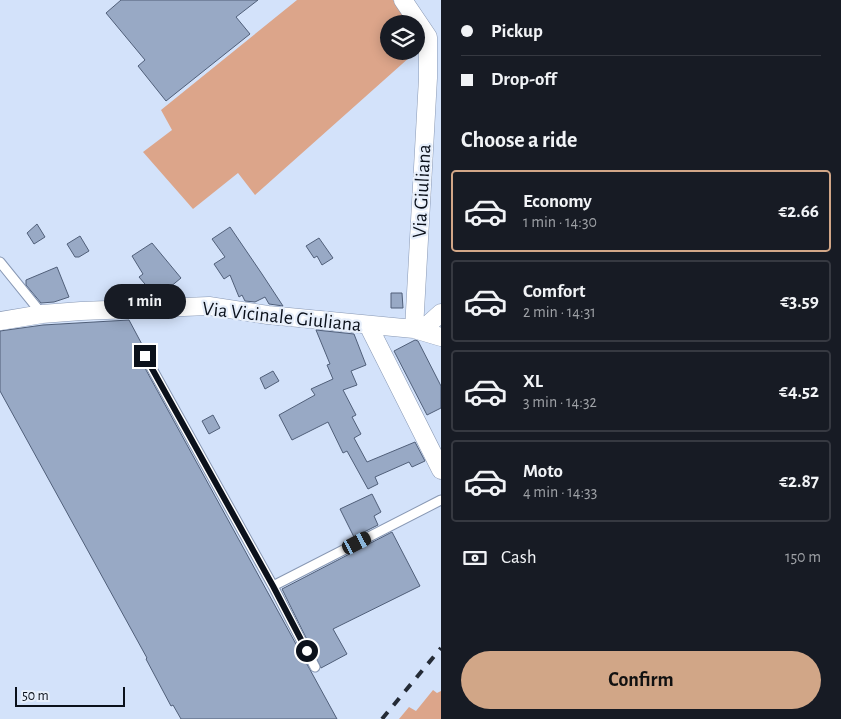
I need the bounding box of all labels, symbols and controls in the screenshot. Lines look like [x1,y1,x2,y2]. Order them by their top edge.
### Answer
map controls [380,15,425,60]
button: layers [380,15,425,60]
text: Pickup [491,22,543,41]
text: Drop-off [491,70,556,89]
text: Choose a ride [461,129,577,151]
street label: Via Giuliana [410,144,434,239]
icon: car [463,189,508,234]
text: Economy [523,192,592,211]
text: €2.66 [778,202,819,221]
text: 1 min · 14:30 [523,214,597,230]
icon: car [463,279,508,324]
text: Comfort [523,282,585,301]
callout: 1 min [104,284,186,318]
text: €3.59 [780,292,819,311]
text: 1 min [128,293,162,309]
street label: Via Vicinale Giuliana [201,299,362,335]
text: 2 min · 14:31 [523,304,596,320]
route end [134,345,156,367]
icon: car [463,369,508,414]
text: XL [523,372,543,391]
text: €4.52 [779,382,819,401]
text: 3 min · 14:32 [523,394,597,410]
icon: car [463,459,508,504]
text: Moto [523,462,563,481]
text: €2.87 [779,472,819,491]
text: 4 min · 14:33 [523,484,597,500]
car [340,530,373,556]
icon: cash [461,544,489,572]
text: Cash [501,548,537,567]
text: 150 m [785,549,821,565]
route start [296,640,318,662]
button: Confirm [461,651,821,709]
scale bar [15,684,125,707]
text: 50 m [22,689,49,703]

